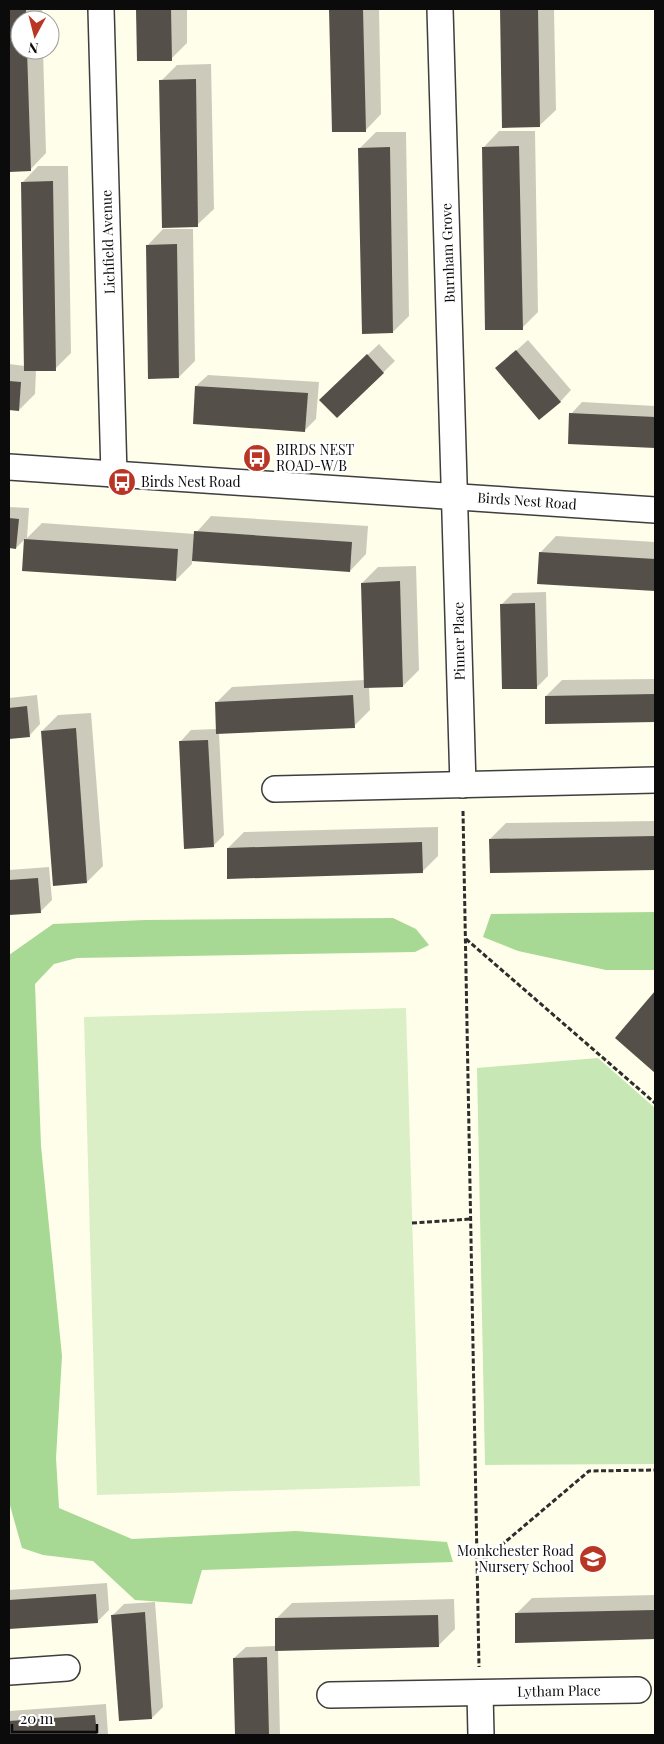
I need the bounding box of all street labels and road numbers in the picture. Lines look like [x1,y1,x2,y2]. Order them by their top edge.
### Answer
street label: Lichfield Avenue [96,190,119,294]
street label: Burnham Grove [436,203,459,303]
street label: Birds Nest Road [477,488,577,513]
street label: Pinner Place [448,602,469,680]
street label: Lytham Place [517,1680,601,1701]

